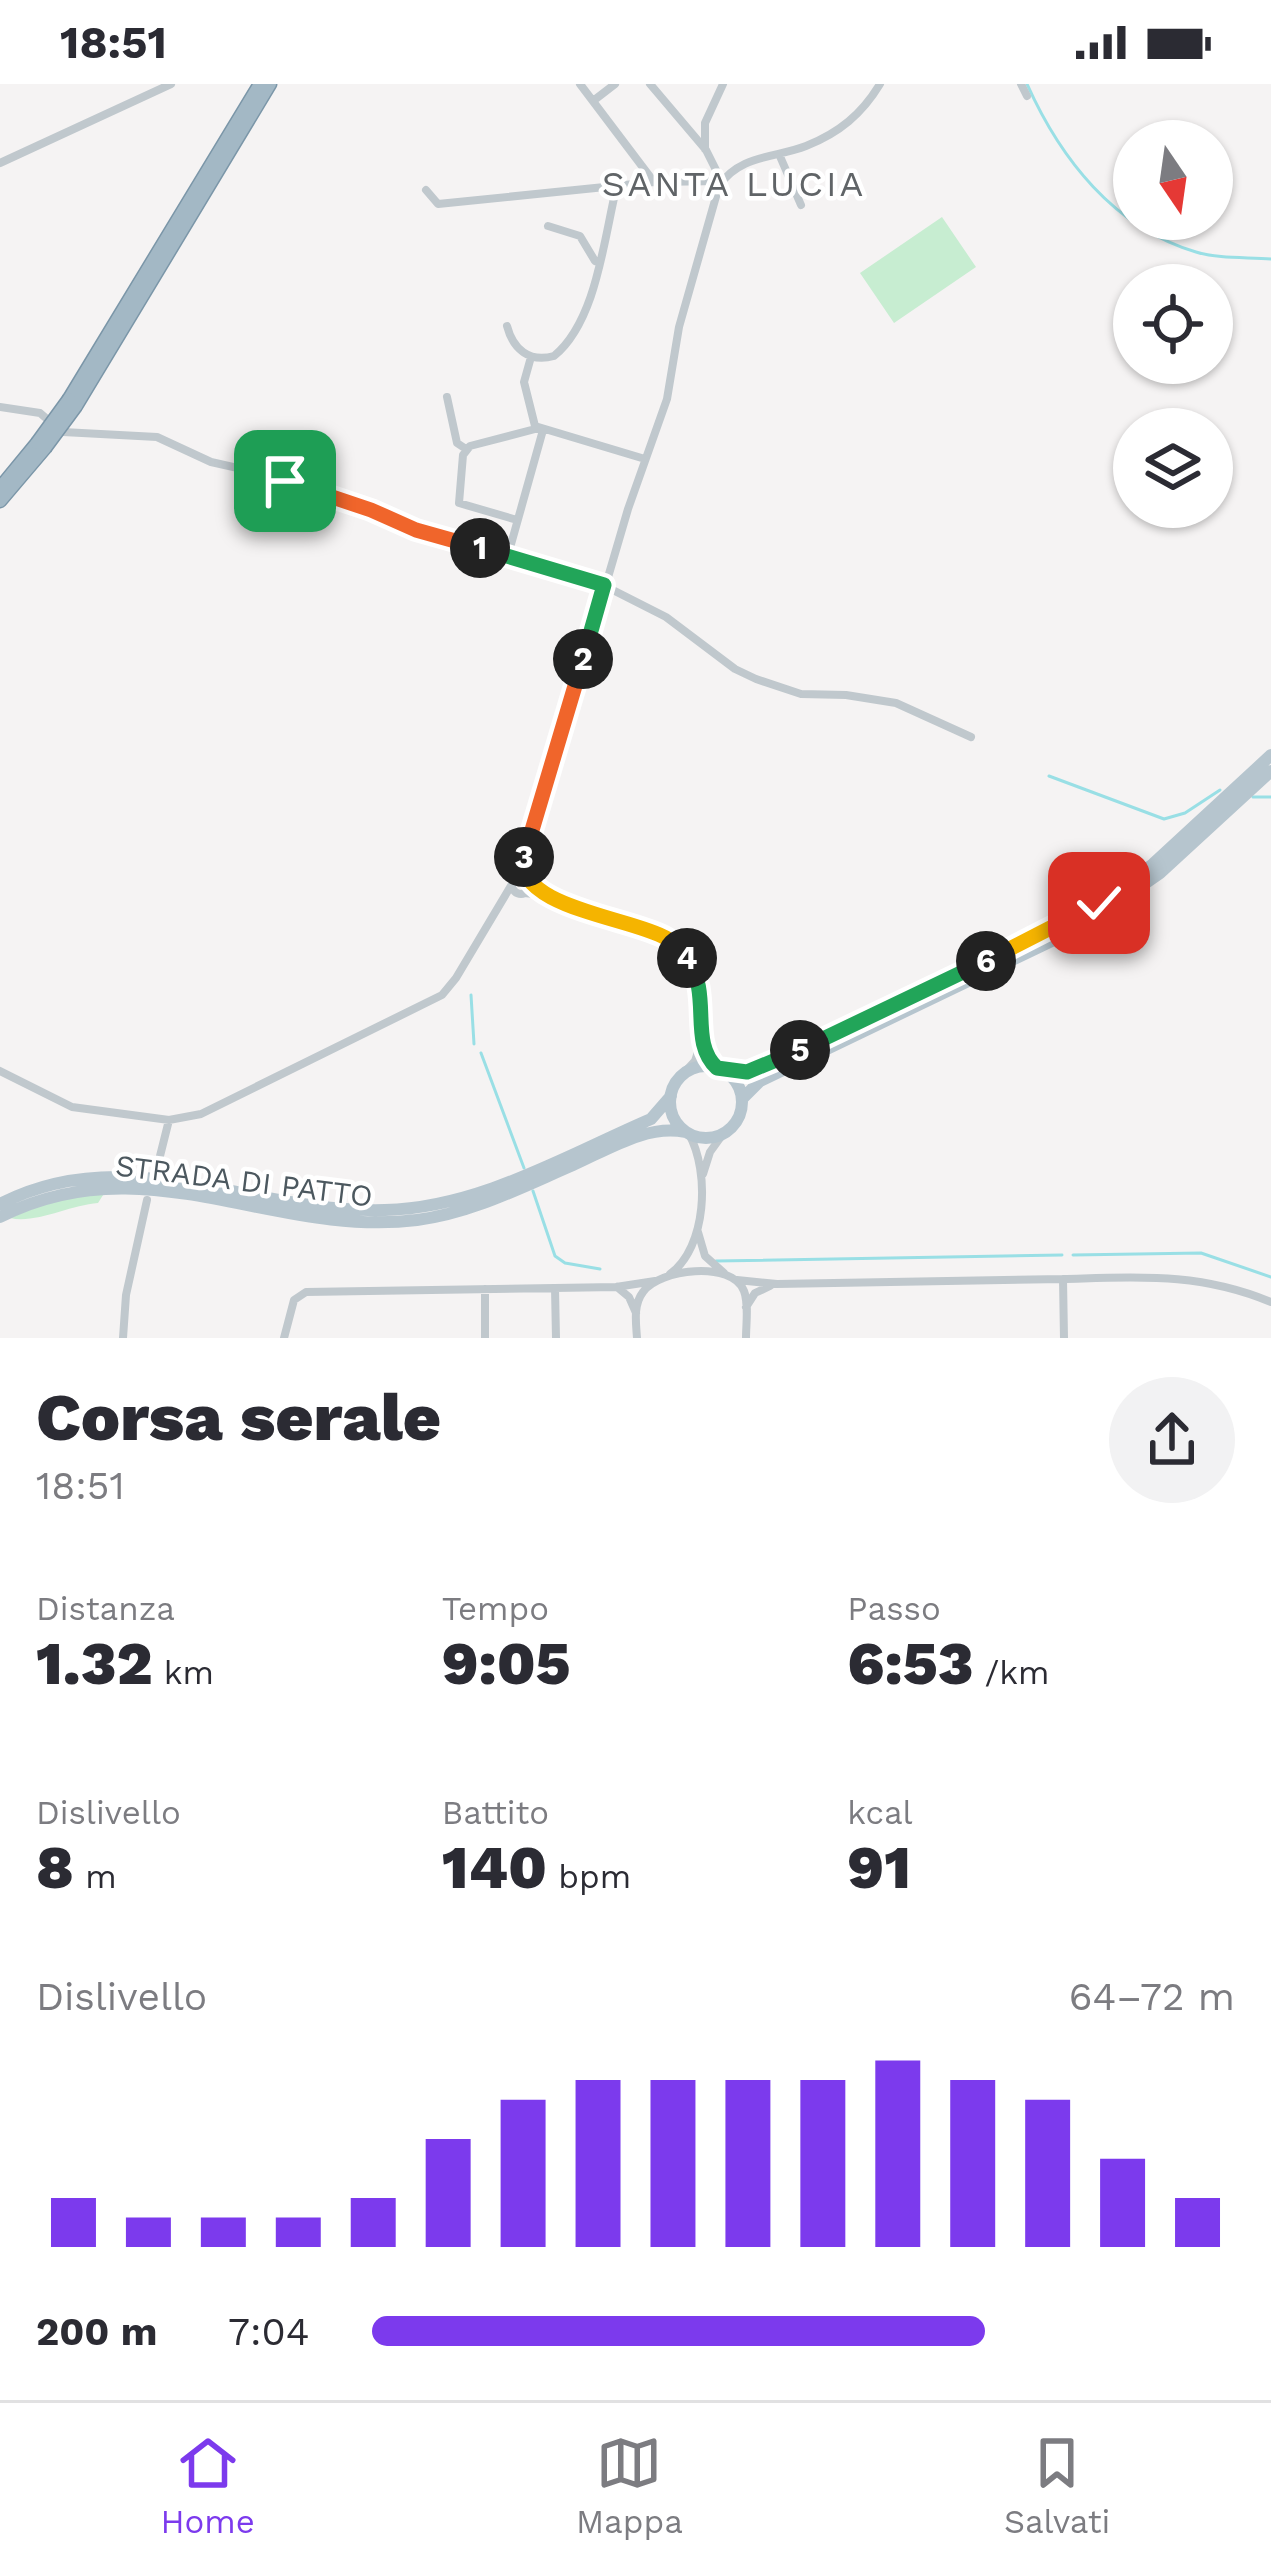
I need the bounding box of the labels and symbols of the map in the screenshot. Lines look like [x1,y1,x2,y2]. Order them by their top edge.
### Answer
north arrow [1113,120,1233,240]
district label: SANTA LUCIA [602,163,866,205]
pin [234,430,336,532]
pin: 1 [450,518,510,578]
pin: 2 [553,629,613,689]
pin: 3 [494,827,554,887]
pin [1048,852,1150,954]
pin: 4 [657,928,717,988]
pin: 6 [956,931,1016,991]
pin: 5 [770,1020,830,1080]
street label: STRADA DI PATTO [114,1147,375,1214]

